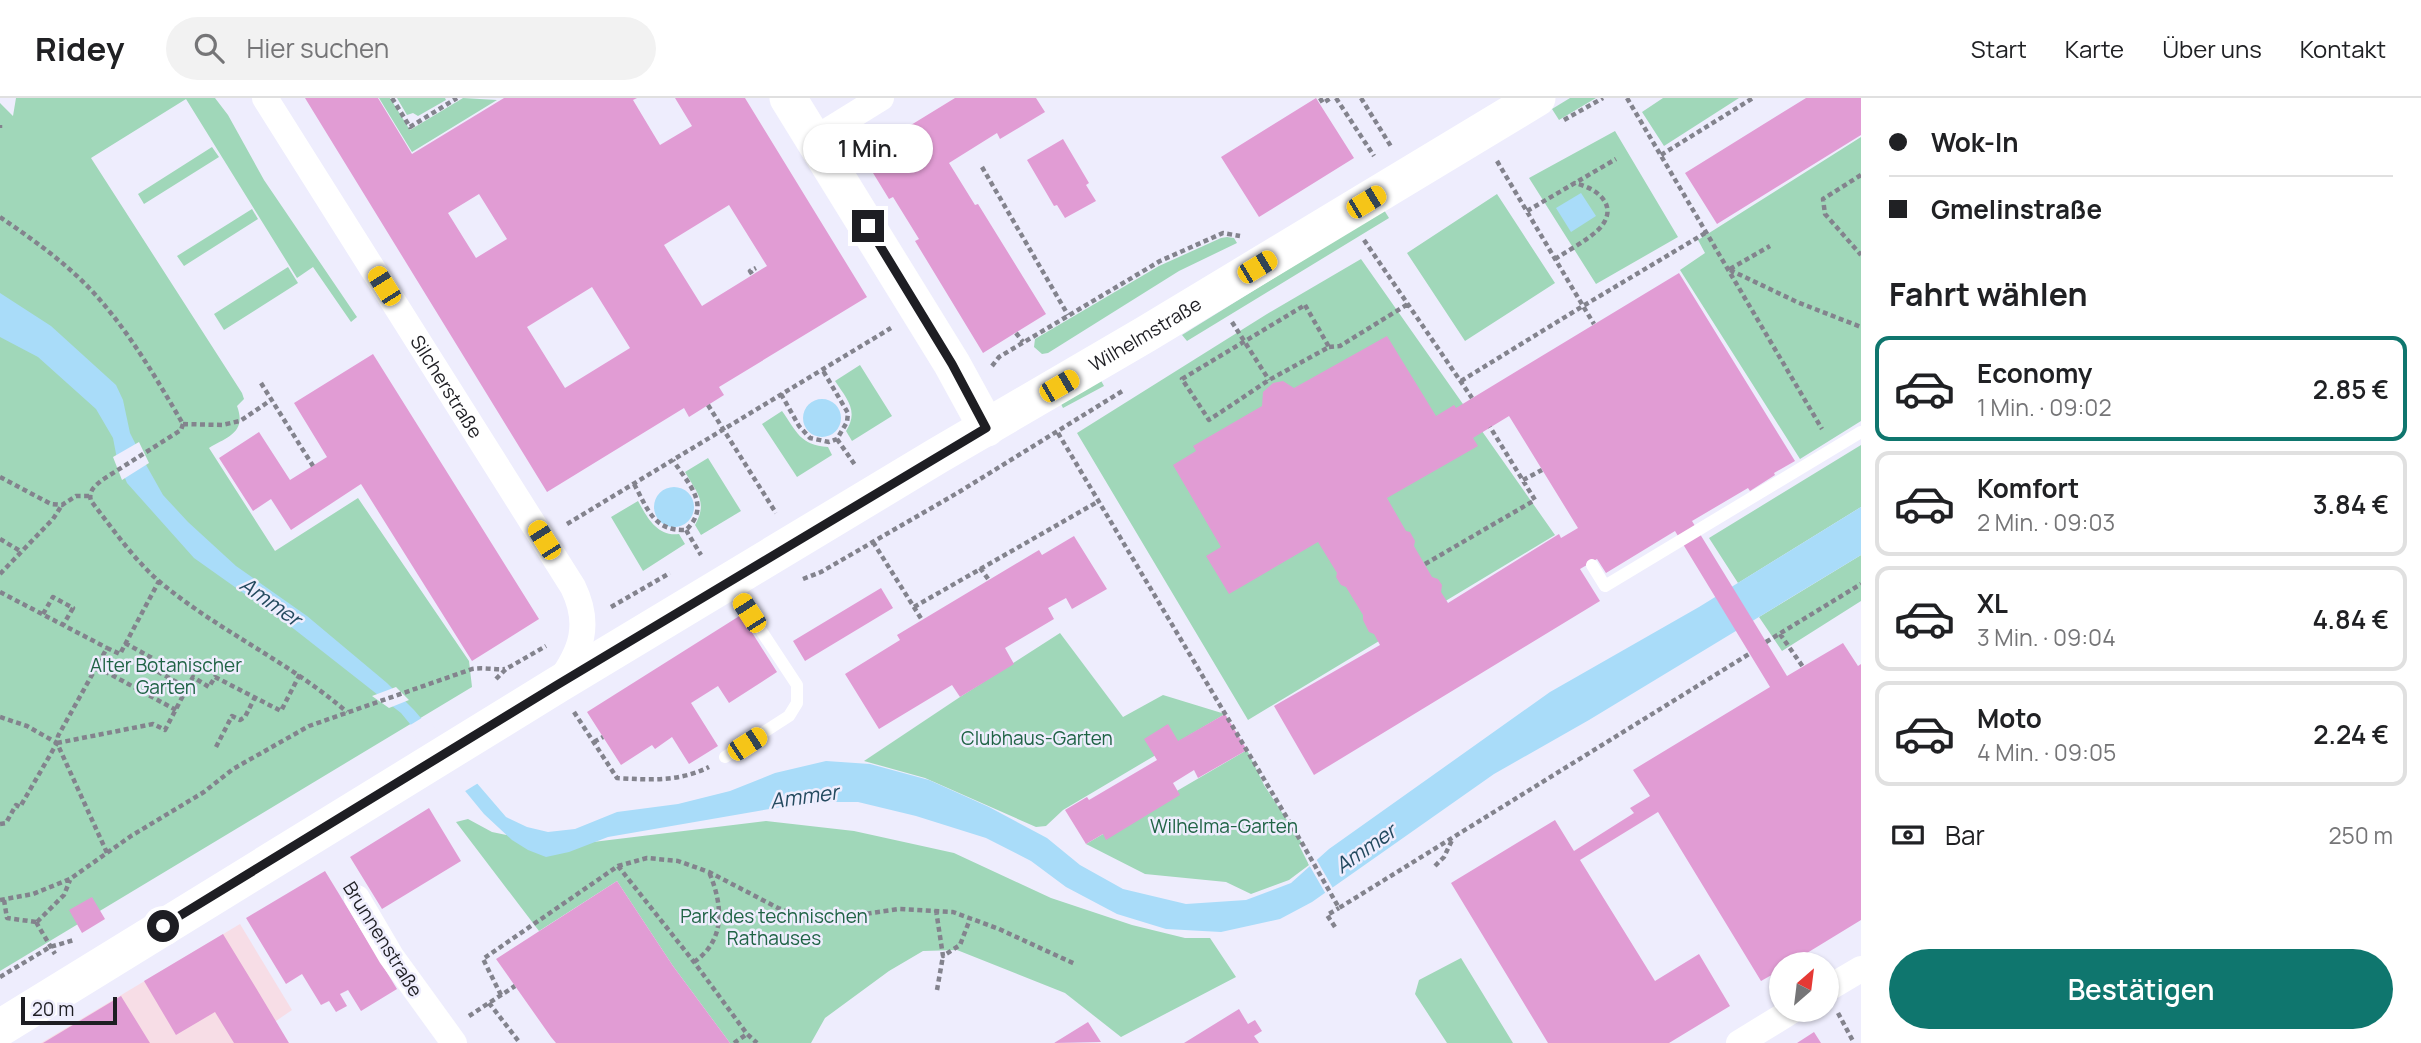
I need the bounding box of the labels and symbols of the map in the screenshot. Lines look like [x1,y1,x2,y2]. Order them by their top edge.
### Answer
callout: 1 Min. [803,124,933,174]
car [1343,182,1390,222]
route end [852,210,884,242]
car [1234,247,1281,287]
car [364,263,405,309]
street label: Wilhelmstraße [1084,291,1206,377]
street label: Silcherstraße [405,330,489,443]
car [1036,366,1083,406]
car [524,517,565,563]
water label: Ammer [235,570,309,634]
car [729,590,770,636]
park label: Alter Botanischer Garten [90,652,242,700]
car [724,724,771,764]
park label: Clubhaus-Garten [961,725,1113,751]
water label: Ammer [768,777,842,815]
park label: Wilhelma-Garten [1150,813,1298,839]
water label: Ammer [1329,815,1403,879]
street label: Brunnenstraße [337,876,429,1002]
park label: Park des technischen Rathauses [680,903,868,951]
route start [147,910,179,942]
north arrow [1769,952,1839,1022]
scale bar [21,994,117,1026]

